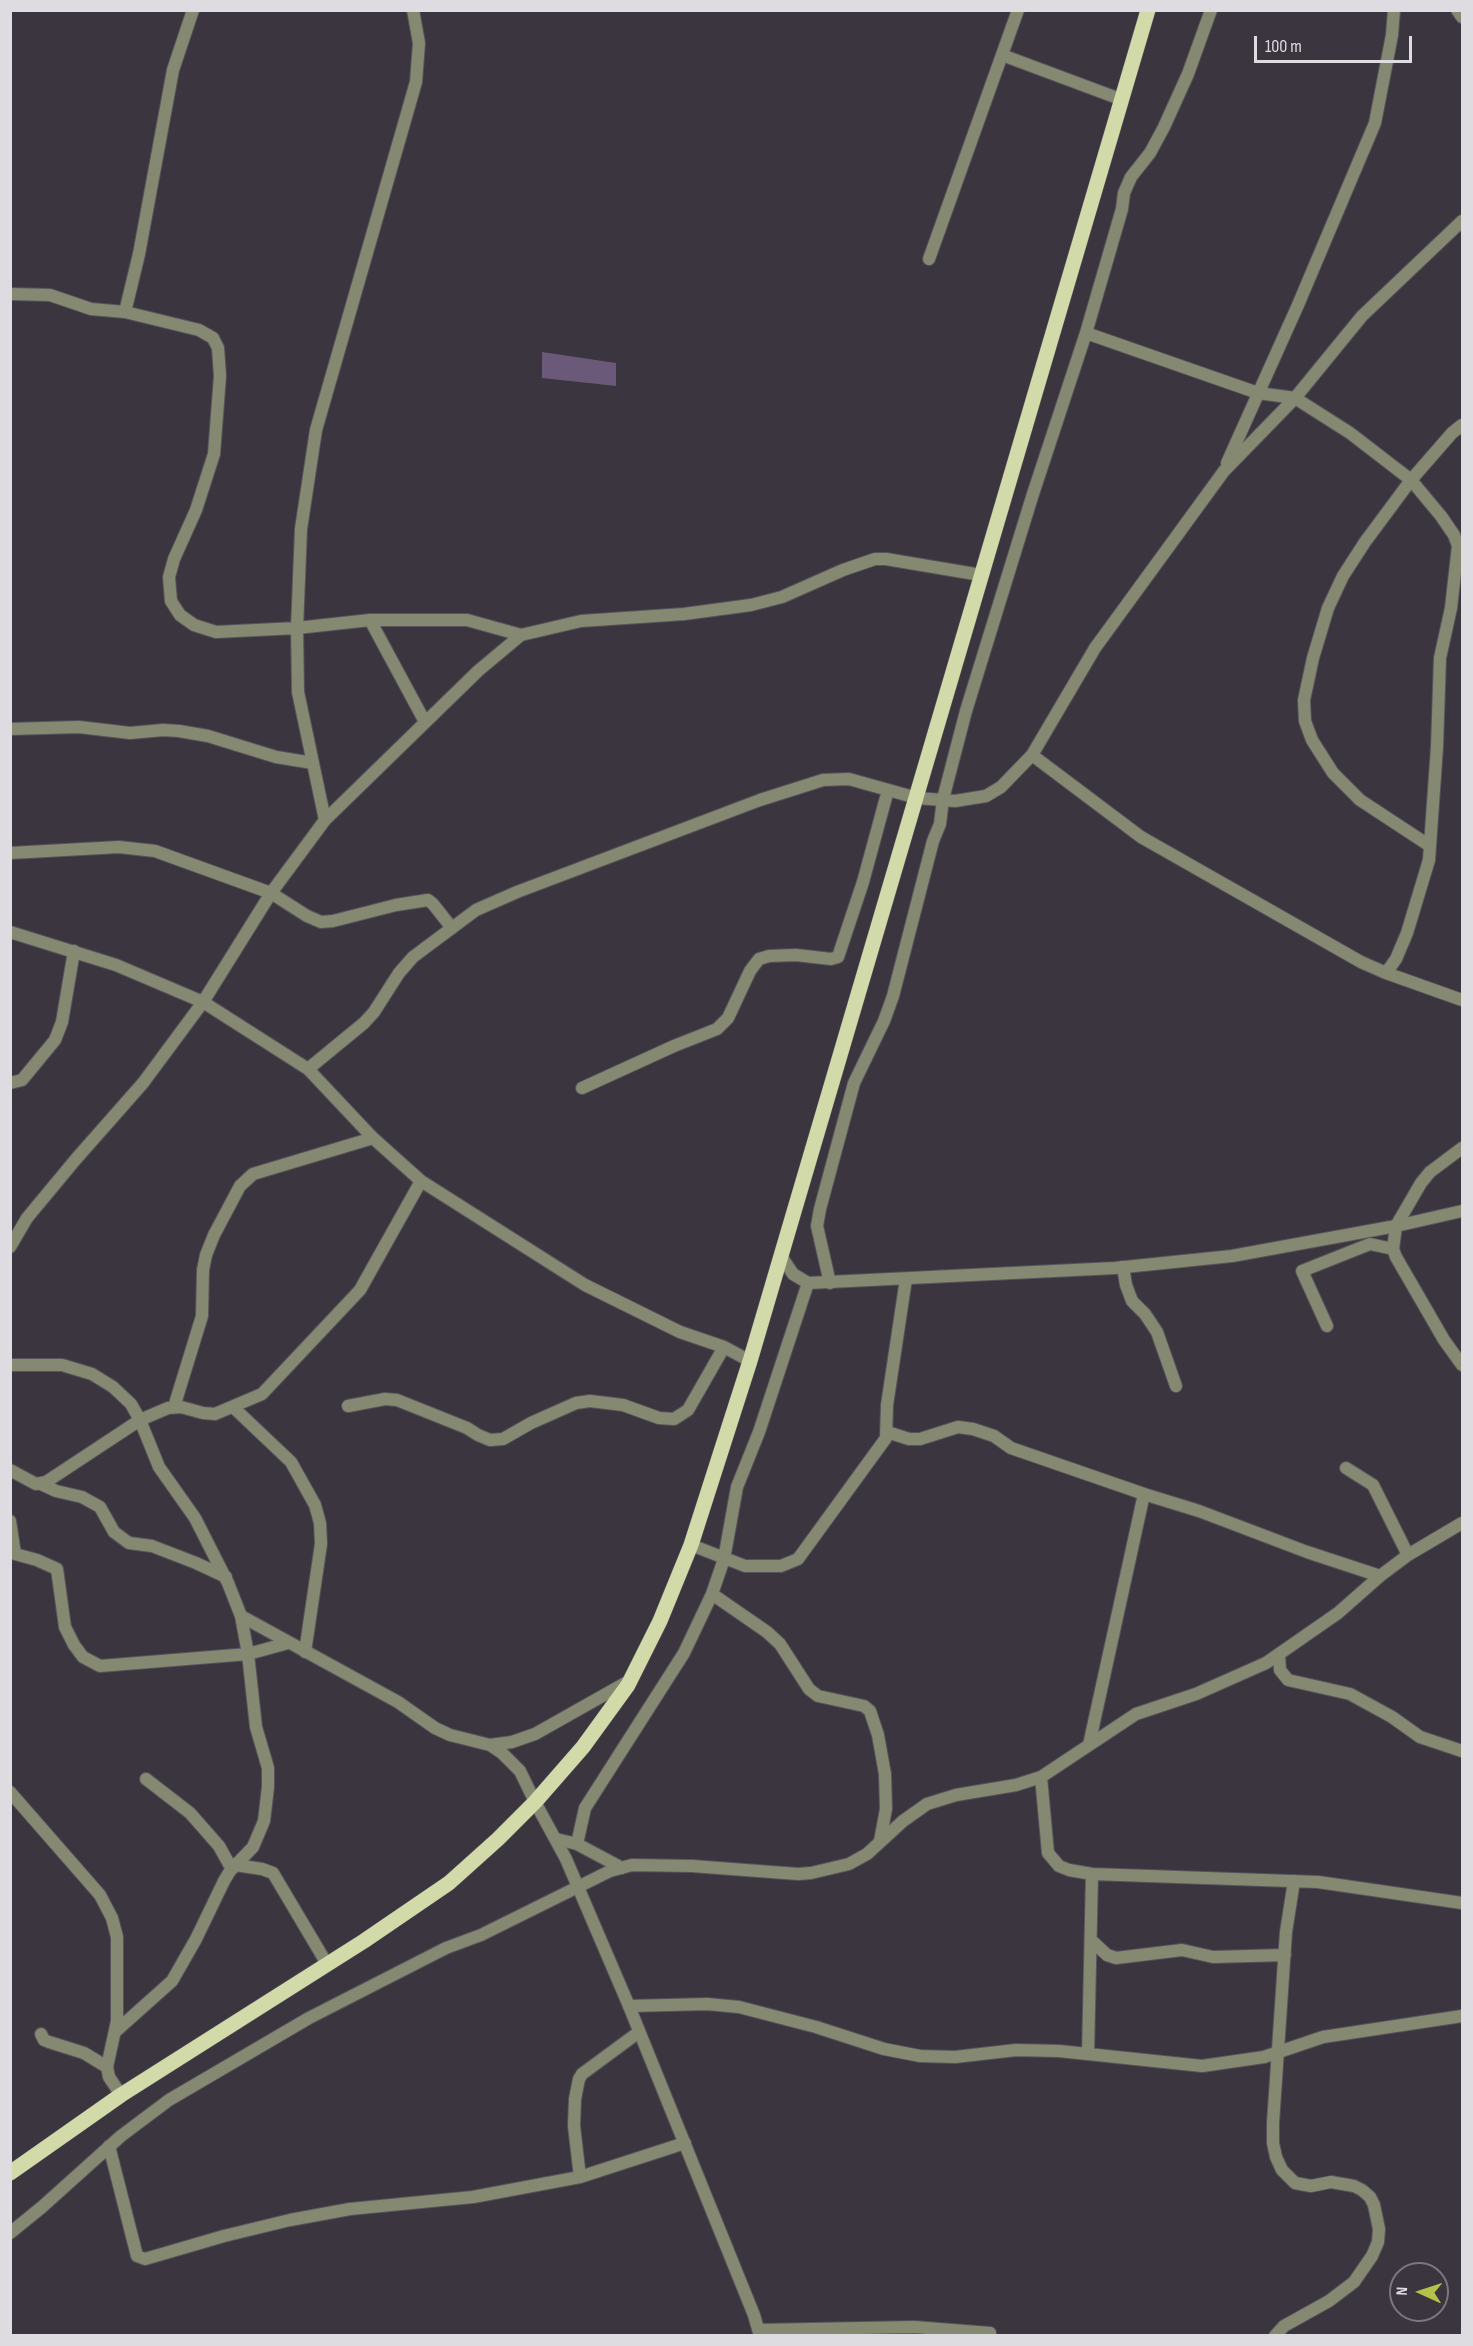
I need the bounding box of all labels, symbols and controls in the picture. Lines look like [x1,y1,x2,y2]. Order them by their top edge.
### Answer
scale bar [1257,24,1414,62]
text: 100 m [1265,36,1302,57]
north arrow [1389,2262,1449,2322]
text: N [1393,2286,1412,2296]

